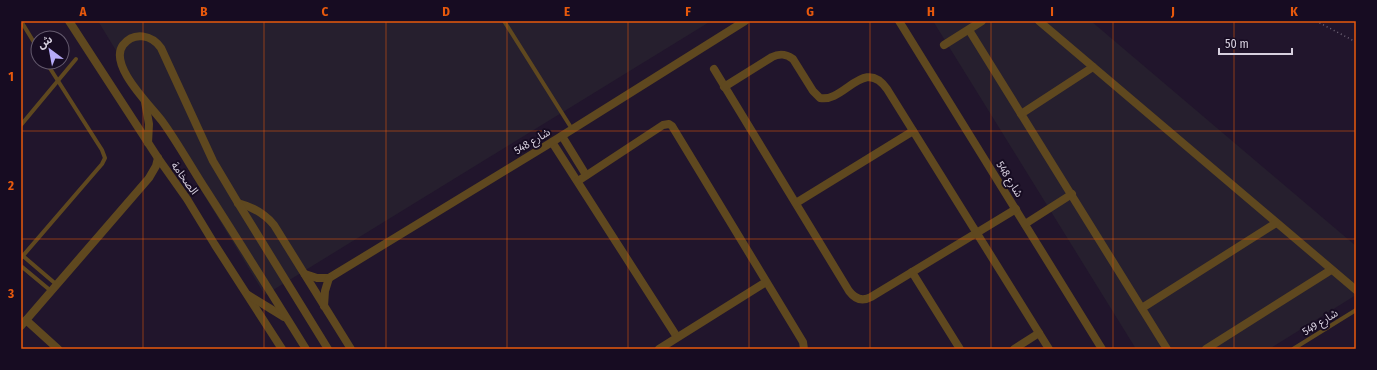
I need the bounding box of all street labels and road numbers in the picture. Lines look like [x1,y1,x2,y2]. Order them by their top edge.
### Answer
street label: شارع 548 [512,125,554,158]
street label: الصخامة [168,159,201,197]
street label: شارع 548 [993,159,1026,200]
street label: شارع 549 [1300,306,1341,339]

